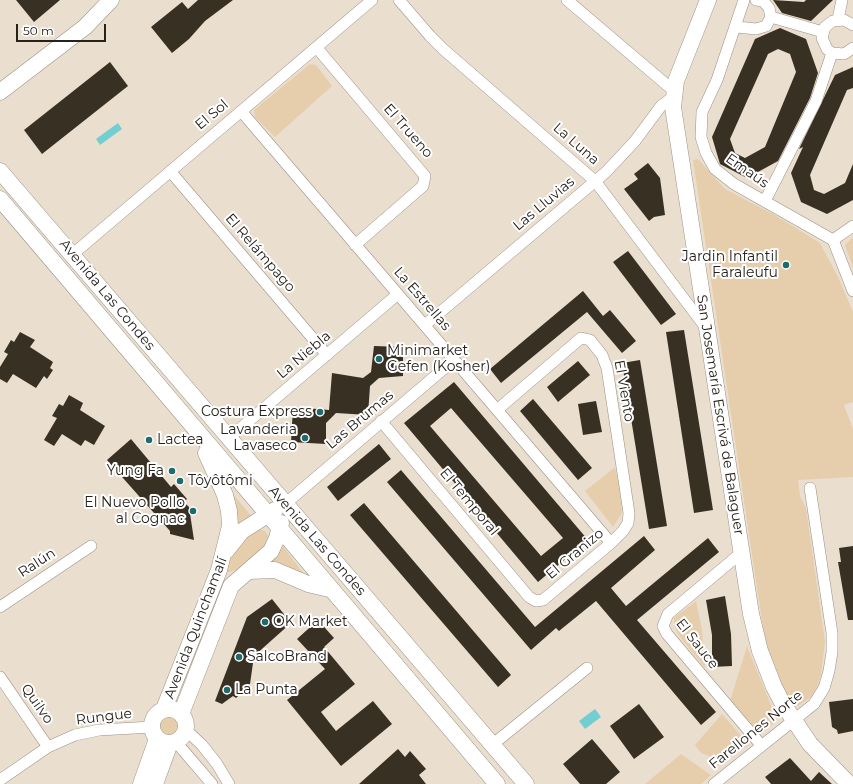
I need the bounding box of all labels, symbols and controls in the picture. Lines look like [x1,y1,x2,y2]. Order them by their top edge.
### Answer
scale bar [18,16,108,42]
text: 50 m [23,23,54,38]
street label: El Sol [192,96,232,134]
street label: El Trueno [380,100,436,162]
street label: La Luna [550,119,602,169]
street label: Emaús [722,150,772,192]
street label: Las Lluvias [510,174,578,234]
street label: El Relámpago [221,210,299,296]
street label: Avenida Las Condes [56,236,158,354]
place label: Jardin Infantil Faraleufu [682,249,778,282]
marker: Jardin Infantil Faraleufu [781,260,791,270]
street label: La Estrellas [390,264,454,334]
street label: San Josemaría Escrivá de Balaguer [693,293,747,537]
street label: La Niebla [274,328,334,382]
place label: Minimarket Gefen (Kosher) [387,343,490,376]
marker: Minimarket Gefen (Kosher) [374,354,384,364]
street label: El Viento [610,359,638,423]
street label: Las Brumas [323,387,397,453]
place label: Costura Express [201,404,312,420]
marker: Costura Express [315,407,325,417]
place label: Lavanderia Lavaseco [220,422,297,454]
place label: Lactea [157,432,203,448]
marker: Lavanderia Lavaseco [300,433,310,443]
marker: Lactea [144,435,154,445]
place label: Yung Fa [107,463,164,479]
street label: El Temporal [436,465,502,539]
marker: Yung Fa [167,466,177,476]
place label: Tôyôtômi [188,473,253,489]
marker: Tôyôtômi [175,476,185,486]
street label: Avenida Las Condes [265,483,369,599]
place label: El Nuevo Pollo al Cognac [84,495,185,528]
marker: El Nuevo Pollo al Cognac [188,506,198,516]
street label: El Granizo [543,525,607,583]
street label: Ralún [15,545,59,581]
street label: Avenida Quinchamalí [161,555,231,701]
place label: OK Market [273,614,348,630]
street label: El Sauce [672,615,722,673]
marker: OK Market [260,617,270,627]
place label: SalcoBrand [247,649,327,665]
marker: SalcoBrand [234,652,244,662]
street label: Quilvo [17,681,57,727]
place label: La Punta [235,682,298,698]
marker: La Punta [222,685,232,695]
street label: Farellones Norte [706,687,806,773]
street label: Rungue [75,705,133,729]

